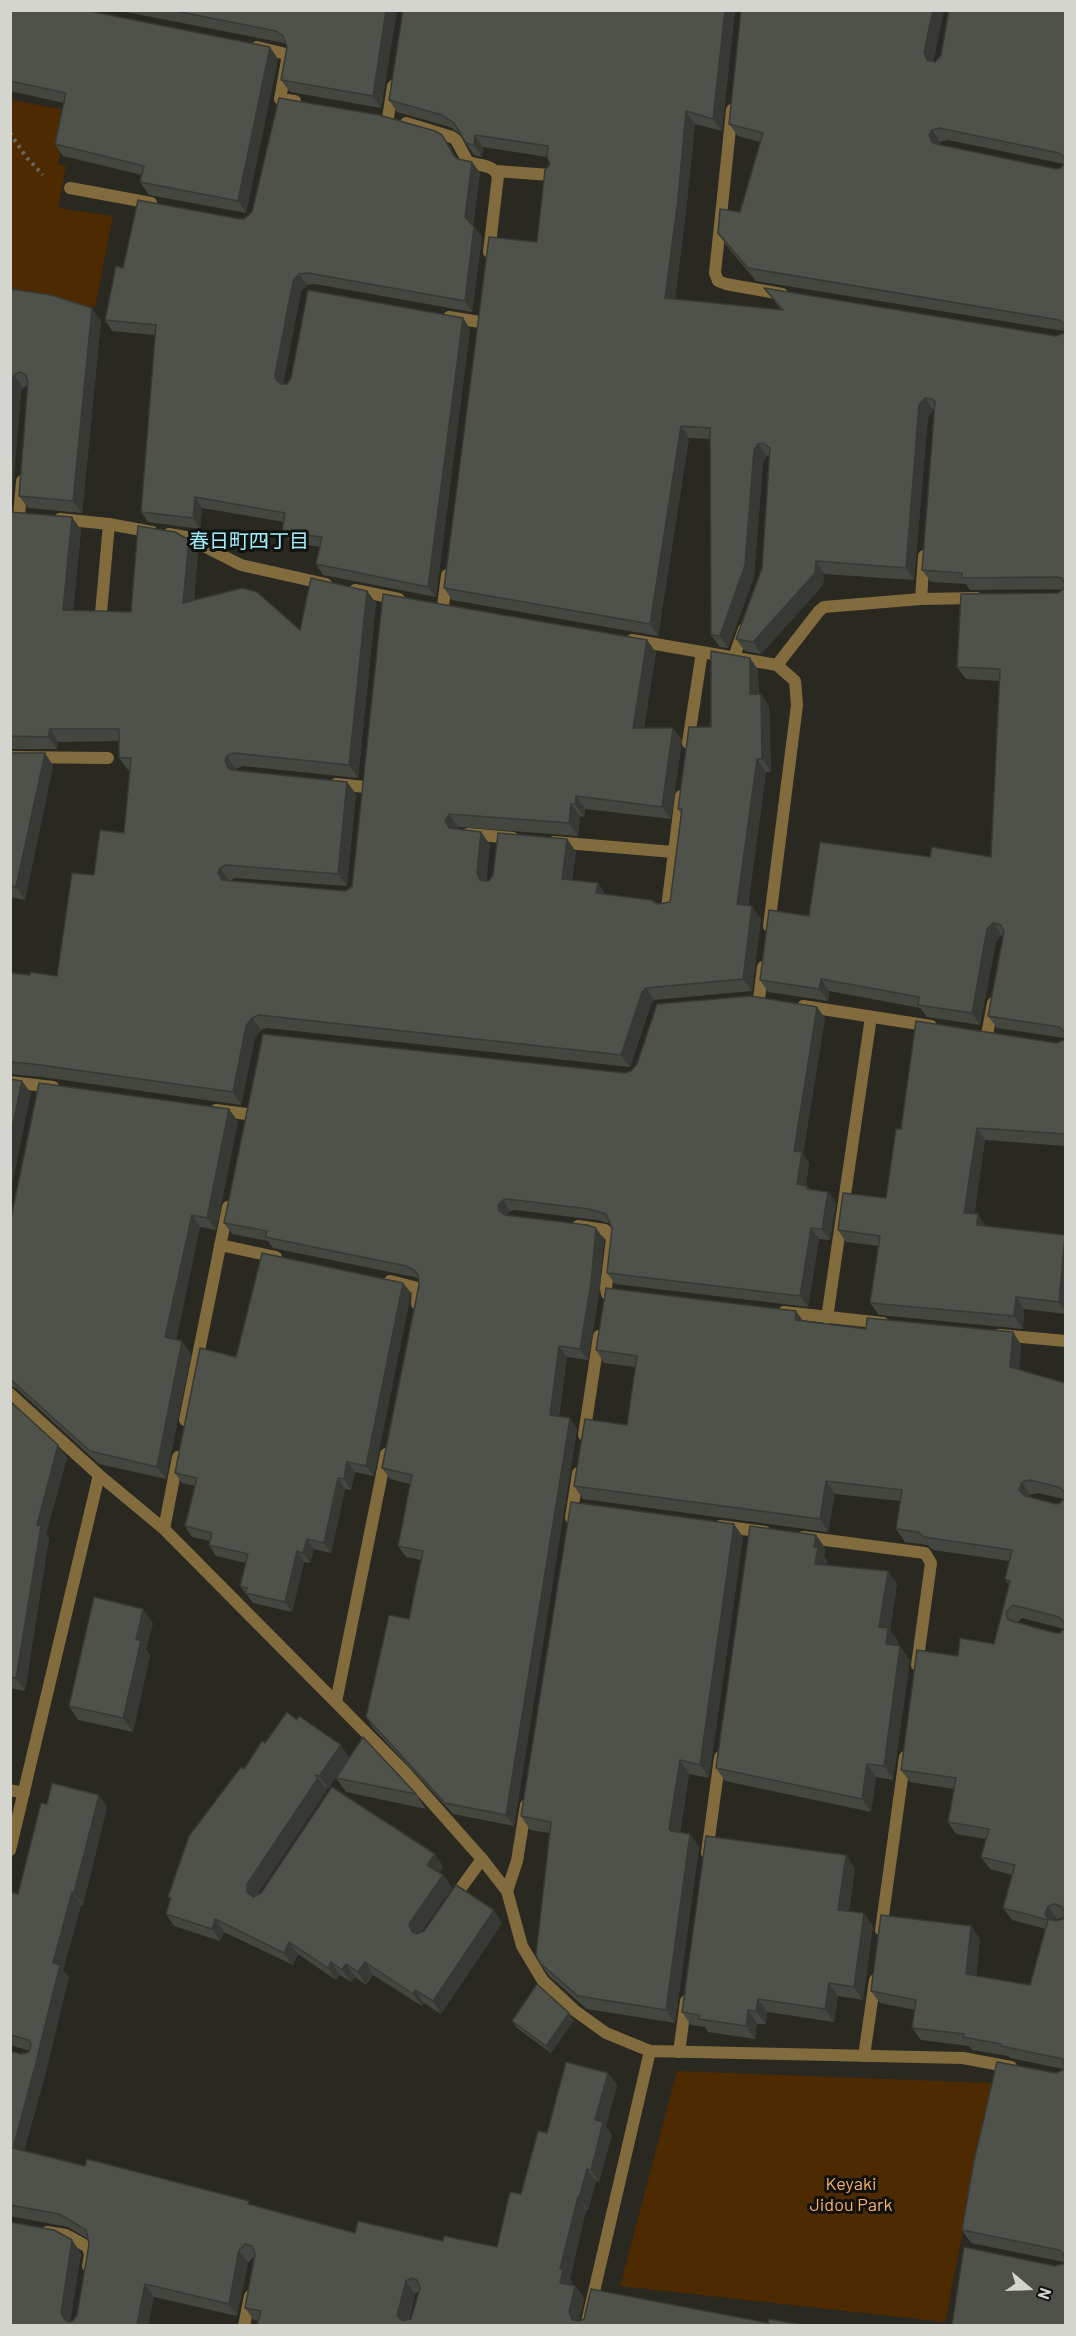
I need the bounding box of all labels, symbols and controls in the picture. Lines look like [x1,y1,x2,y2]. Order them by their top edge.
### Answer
district label: 春日町四丁目 [189,529,309,553]
park label: Keyaki Jidou Park [809,2173,893,2216]
north arrow [998,2258,1058,2318]
text: N [1035,2286,1056,2302]

